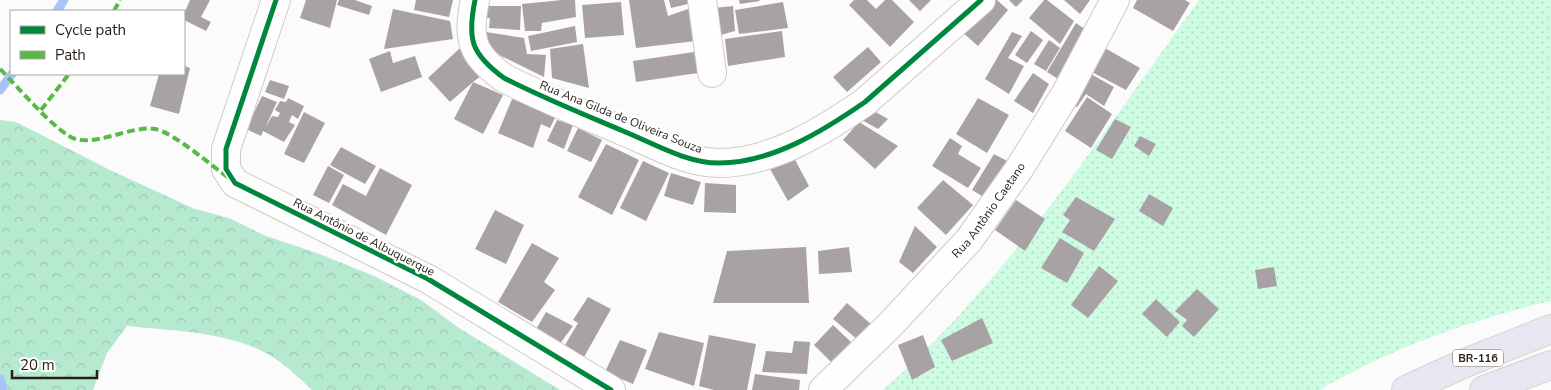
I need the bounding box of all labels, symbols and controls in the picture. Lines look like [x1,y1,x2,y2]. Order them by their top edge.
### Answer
legend [10,10,185,75]
text: Cycle path [55,20,126,40]
text: Path [55,45,86,65]
street label: Rua Ana Gilda de Oliveira Souza [537,77,705,157]
street label: Rua Antônio Caetano [948,159,1029,261]
street label: Rua Antônio de Albuquerque [290,194,438,280]
scale bar [12,348,98,380]
road number: BR-116 [1453,349,1503,366]
text: 20 m [20,355,55,375]

